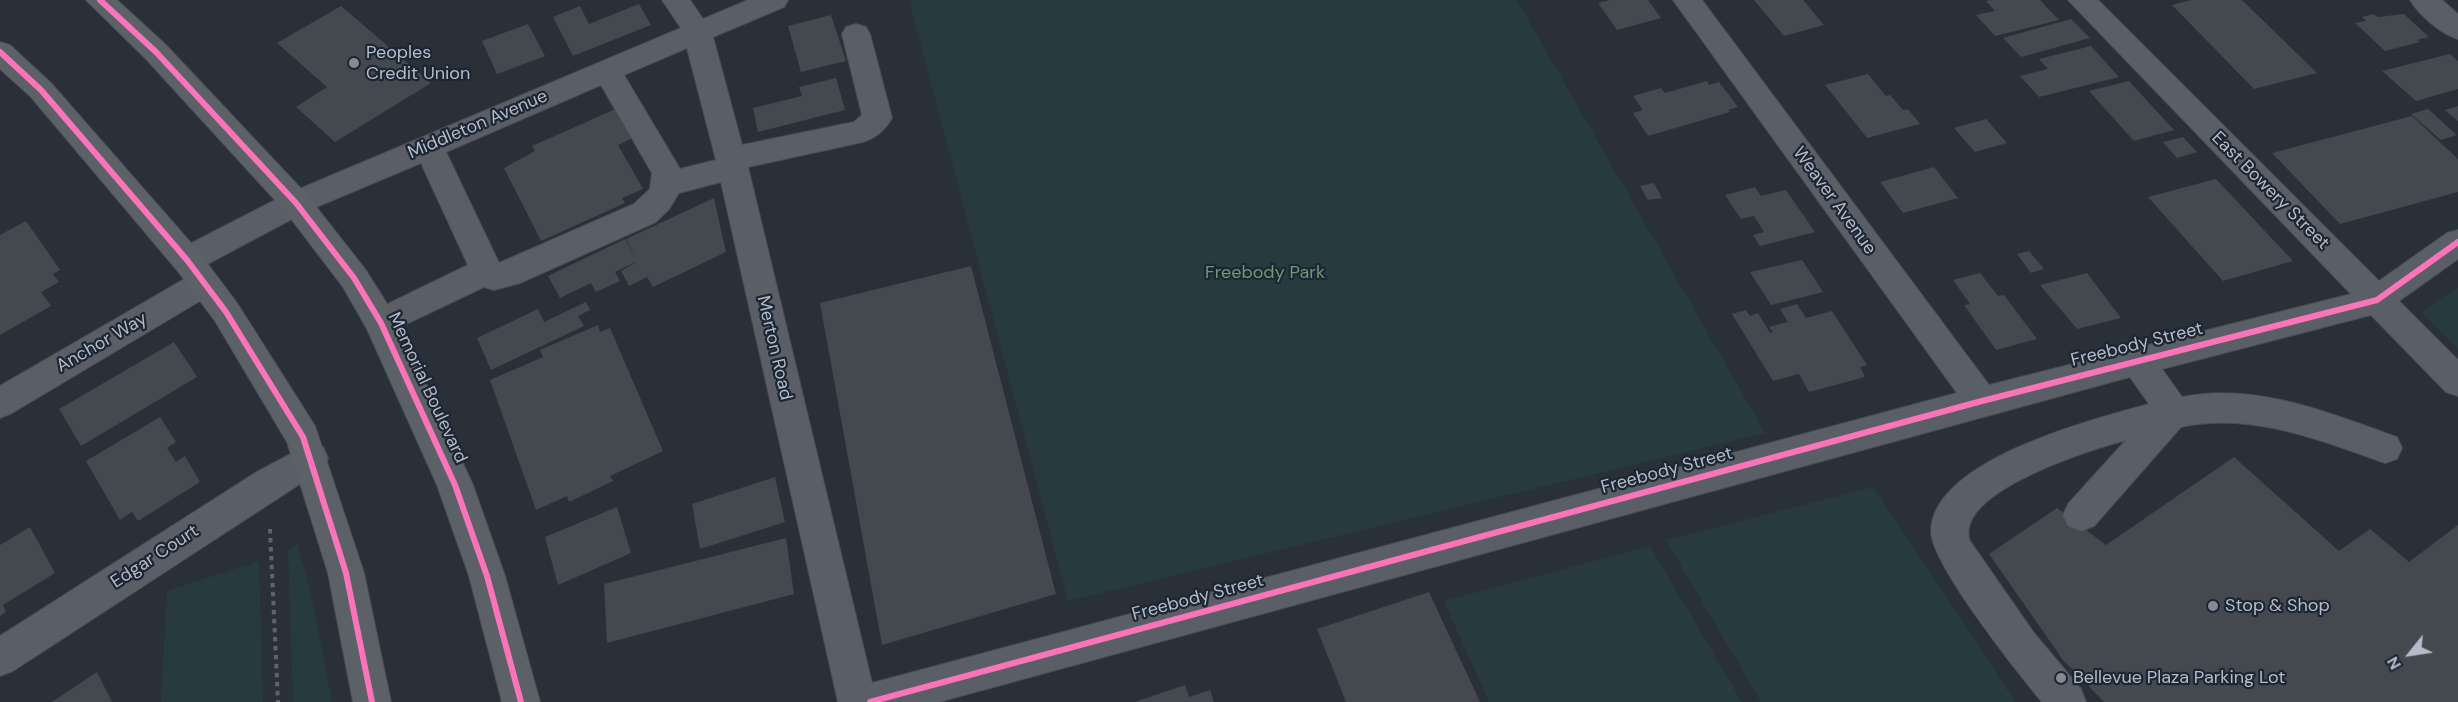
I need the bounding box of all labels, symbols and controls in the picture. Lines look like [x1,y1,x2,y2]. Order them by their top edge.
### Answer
place label: Peoples Credit Union [366,42,470,84]
marker: Peoples Credit Union [347,56,361,70]
street label: Middleton Avenue [405,86,551,164]
street label: East Bowery Street [2207,128,2333,254]
street label: Weaver Avenue [1788,143,1880,259]
park label: Freebody Park [1205,262,1325,284]
street label: Merton Road [751,294,797,402]
street label: Anchor Way [53,308,151,378]
street label: Memorial Boulevard [383,309,471,467]
street label: Freebody Street [2069,318,2205,372]
street label: Freebody Street [1599,443,1735,499]
street label: Edgar Court [107,521,203,593]
street label: Freebody Street [1130,570,1266,626]
place label: Stop & Shop [2225,595,2330,617]
marker: Stop & Shop [2206,599,2220,613]
north arrow [2380,624,2440,684]
text: N [2382,653,2406,674]
place label: Bellevue Plaza Parking Lot [2073,667,2285,689]
marker: Bellevue Plaza Parking Lot [2054,671,2068,685]

